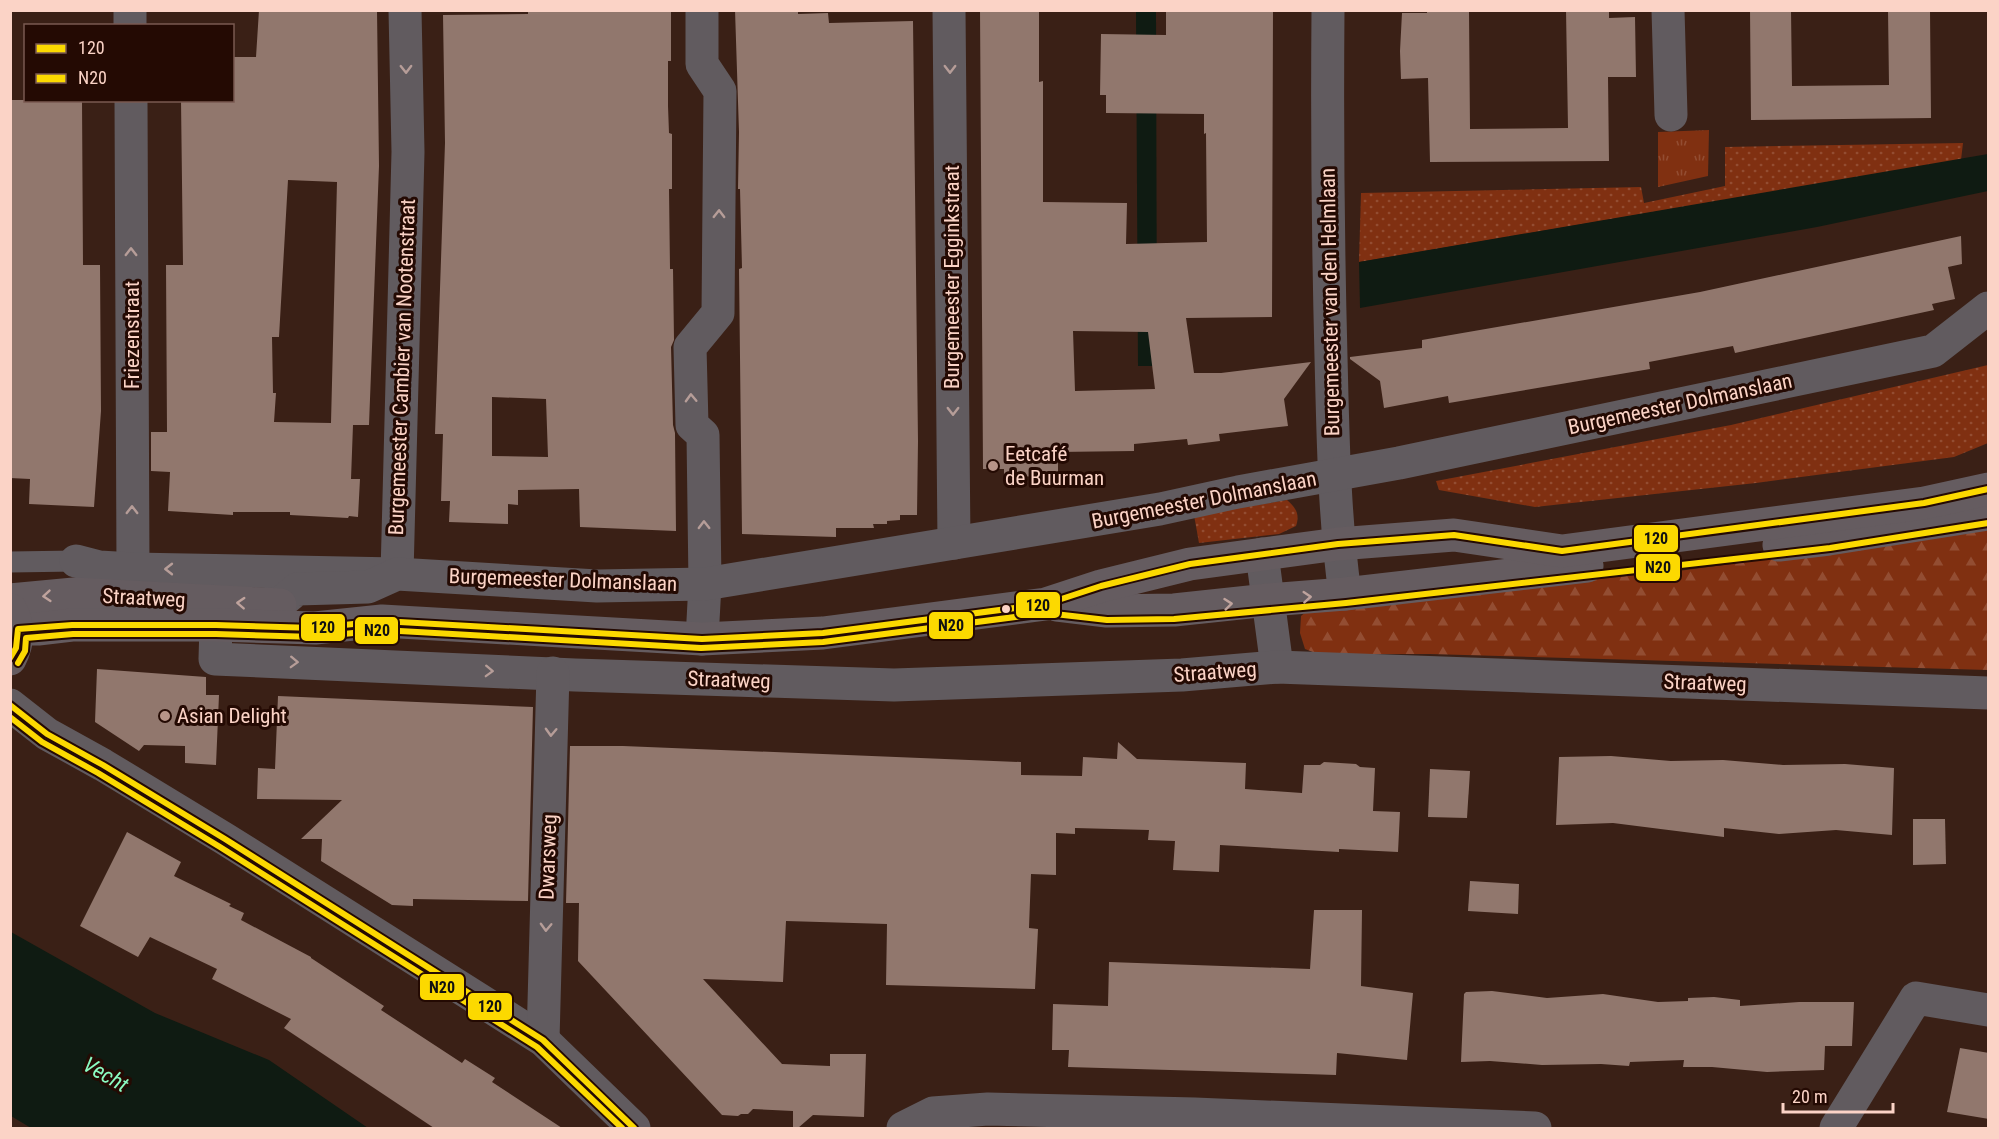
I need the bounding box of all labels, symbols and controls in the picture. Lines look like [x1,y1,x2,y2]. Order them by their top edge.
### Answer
legend [24,24,234,102]
text: 120 [78,37,105,58]
one-way arrow [400,64,413,73]
one-way arrow [944,64,956,73]
text: N20 [78,67,107,88]
street label: Burgemeester Egginkstraat [940,165,964,389]
street label: Burgemeester van den Helmlaan [1316,168,1344,436]
street label: Burgemeester Cambier van Nootenstraat [384,198,420,536]
one-way arrow [713,209,725,218]
one-way arrow [125,248,137,257]
street label: Friezenstraat [120,281,144,389]
street label: Burgemeester Dolmanslaan [1566,369,1794,439]
one-way arrow [685,394,697,403]
one-way arrow [946,406,959,415]
place label: Eetcafé de Buurman [1005,442,1104,490]
marker: Eetcafé de Buurman [986,459,1000,473]
street label: Burgemeester Dolmanslaan [1090,466,1318,534]
one-way arrow [126,506,139,515]
one-way arrow [698,521,710,530]
line badge: 120 [1633,524,1679,553]
text: 120 [1644,529,1668,548]
line badge: N20 [1635,553,1681,582]
text: N20 [1645,558,1671,577]
one-way arrow [164,563,173,575]
street label: Burgemeester Dolmanslaan [448,564,678,596]
street label: Straatweg [102,584,186,612]
one-way arrow [42,589,51,602]
line badge: 120 [1015,591,1061,619]
one-way arrow [1302,591,1311,604]
text: 120 [1026,596,1050,615]
one-way arrow [237,597,246,610]
one-way arrow [1224,598,1233,611]
unlabelled marker [1000,603,1012,615]
line badge: N20 [928,611,974,640]
line badge: 120 [300,613,346,642]
line badge: N20 [354,616,399,645]
text: N20 [938,616,964,635]
text: 120 [311,618,335,637]
text: N20 [364,621,390,640]
one-way arrow [290,656,299,669]
street label: Straatweg [1173,657,1257,687]
one-way arrow [485,664,494,677]
street label: Straatweg [687,667,771,693]
street label: Straatweg [1663,670,1747,696]
place label: Asian Delight [177,704,287,728]
marker: Asian Delight [158,709,172,723]
one-way arrow [545,727,557,736]
street label: Dwarsweg [535,814,561,900]
one-way arrow [539,922,552,931]
line badge: N20 [419,973,465,1001]
text: N20 [429,978,455,997]
line badge: 120 [467,992,513,1021]
text: 120 [478,997,502,1016]
water label: Vecht [79,1052,133,1098]
scale bar [1783,1076,1892,1114]
text: 20 m [1792,1086,1827,1107]

